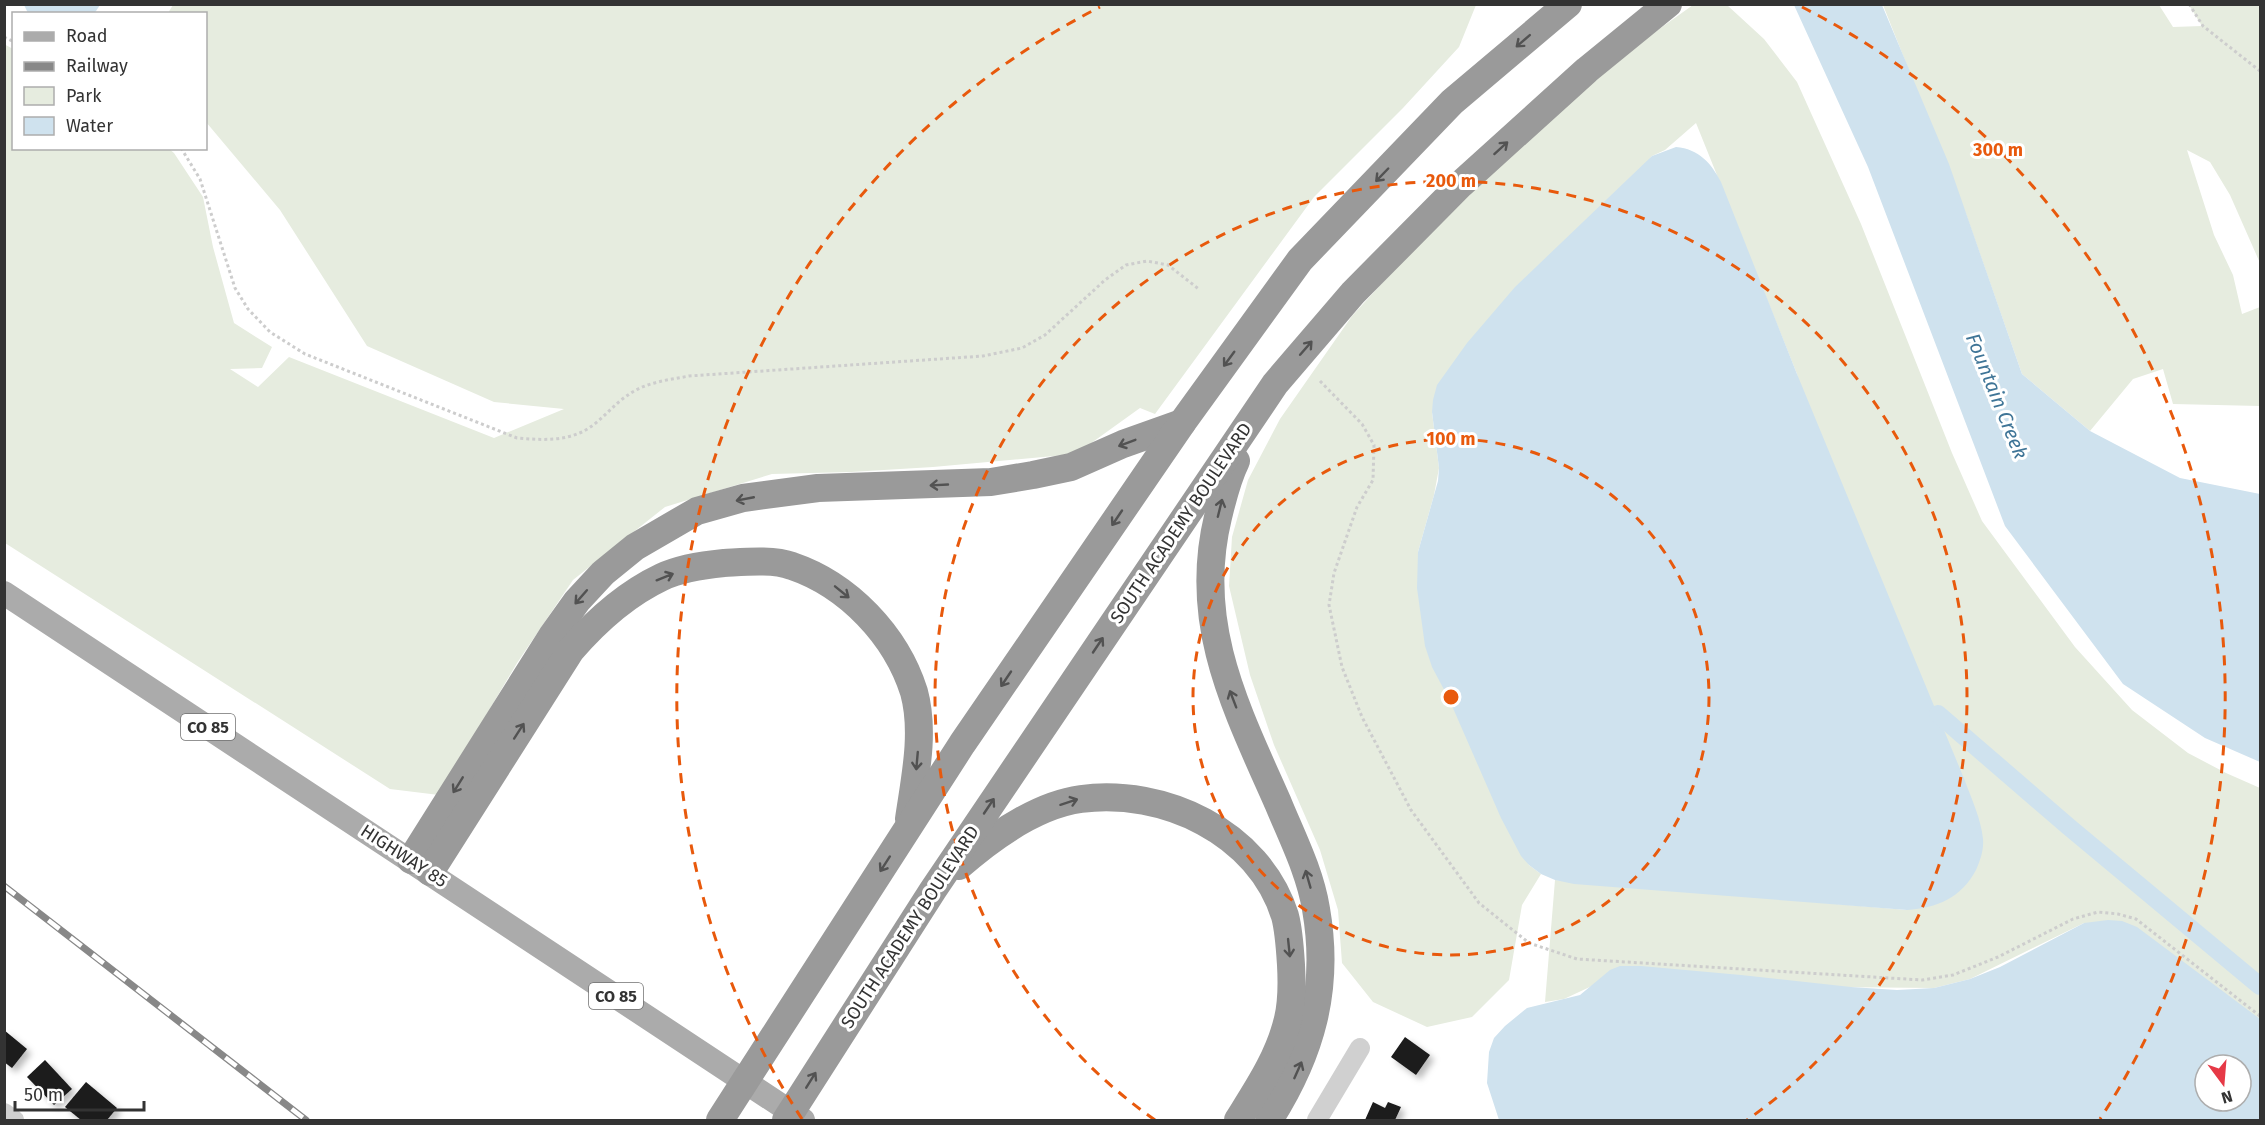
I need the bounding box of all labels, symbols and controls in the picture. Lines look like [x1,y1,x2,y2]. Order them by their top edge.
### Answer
legend [12,12,207,150]
text: Road [66,25,108,47]
one-way arrow [1516,34,1531,48]
text: Railway [66,55,128,77]
text: Park [66,85,102,107]
text: Water [66,115,113,137]
text: 300 m [1972,139,2023,161]
one-way arrow [1493,141,1508,155]
one-way arrow [1374,168,1389,183]
text: 200 m [1426,170,1476,192]
water label: Fountain Creek [1961,330,2033,462]
one-way arrow [1300,340,1313,356]
one-way arrow [1223,350,1235,366]
street label: SOUTH ACADEMY BOULEVARD [1106,419,1256,627]
text: 100 m [1427,428,1475,450]
one-way arrow [1118,438,1137,449]
one-way arrow [929,479,949,491]
one-way arrow [735,494,755,505]
one-way arrow [1215,499,1227,518]
one-way arrow [1111,510,1123,526]
one-way arrow [655,571,673,582]
one-way arrow [834,585,850,598]
one-way arrow [574,589,588,604]
one-way arrow [1093,637,1105,654]
one-way arrow [1000,670,1012,687]
centre of rings [1441,687,1461,707]
one-way arrow [1227,691,1238,709]
road number: CO 85 [181,714,235,740]
one-way arrow [514,723,526,740]
one-way arrow [911,751,922,771]
one-way arrow [452,777,464,793]
one-way arrow [1059,796,1078,807]
one-way arrow [983,799,995,815]
street label: HIGHWAY 85 [356,820,452,892]
street label: SOUTH ACADEMY BOULEVARD [836,822,984,1032]
one-way arrow [879,855,891,872]
one-way arrow [1302,870,1313,889]
one-way arrow [1284,938,1295,958]
road number: CO 85 [589,983,643,1009]
north arrow [2193,1053,2253,1113]
one-way arrow [1292,1061,1304,1079]
one-way arrow [806,1072,818,1089]
scale bar [15,1074,144,1112]
text: 50 m [24,1084,63,1106]
text: N [2219,1086,2235,1108]

